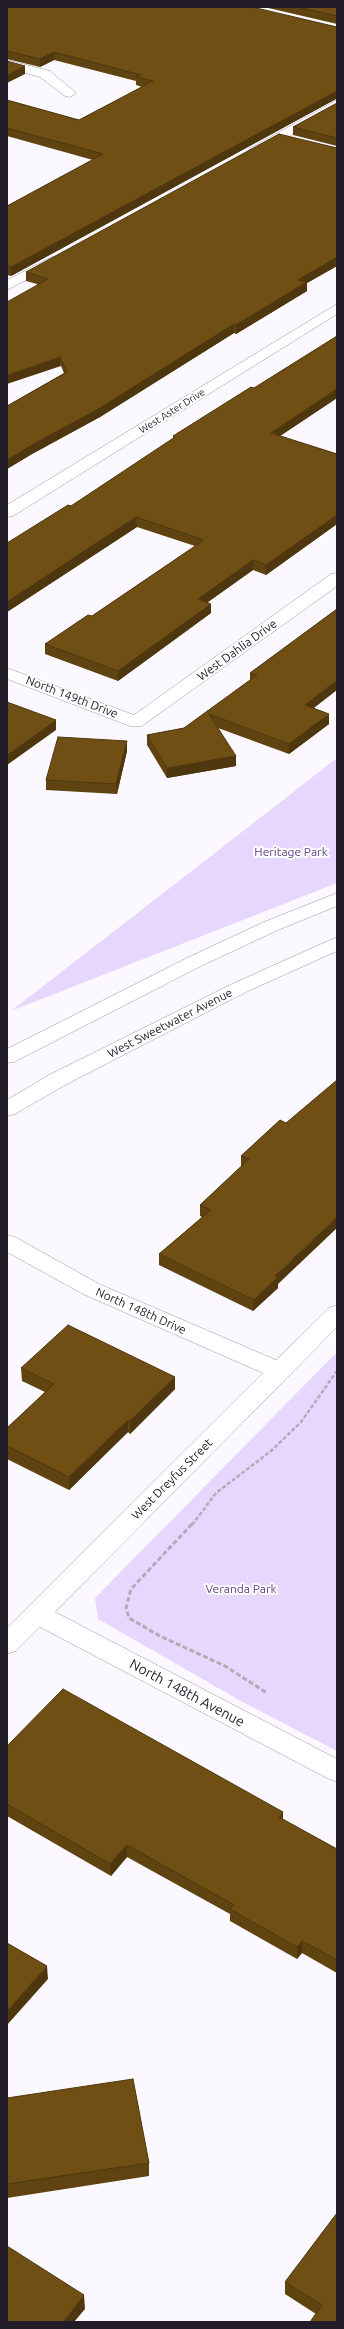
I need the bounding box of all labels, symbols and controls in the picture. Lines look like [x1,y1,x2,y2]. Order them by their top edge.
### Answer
street label: West Aster Drive [137,386,207,436]
street label: West Dahlia Drive [194,616,280,684]
street label: North 149th Drive [24,673,120,721]
park label: Heritage Park [254,845,328,859]
street label: West Sweetwater Avenue [105,985,235,1061]
street label: North 148th Drive [94,1285,188,1337]
street label: West Dreyfus Street [129,1436,215,1522]
park label: Veranda Park [205,1582,277,1596]
street label: North 148th Avenue [127,1656,247,1730]

